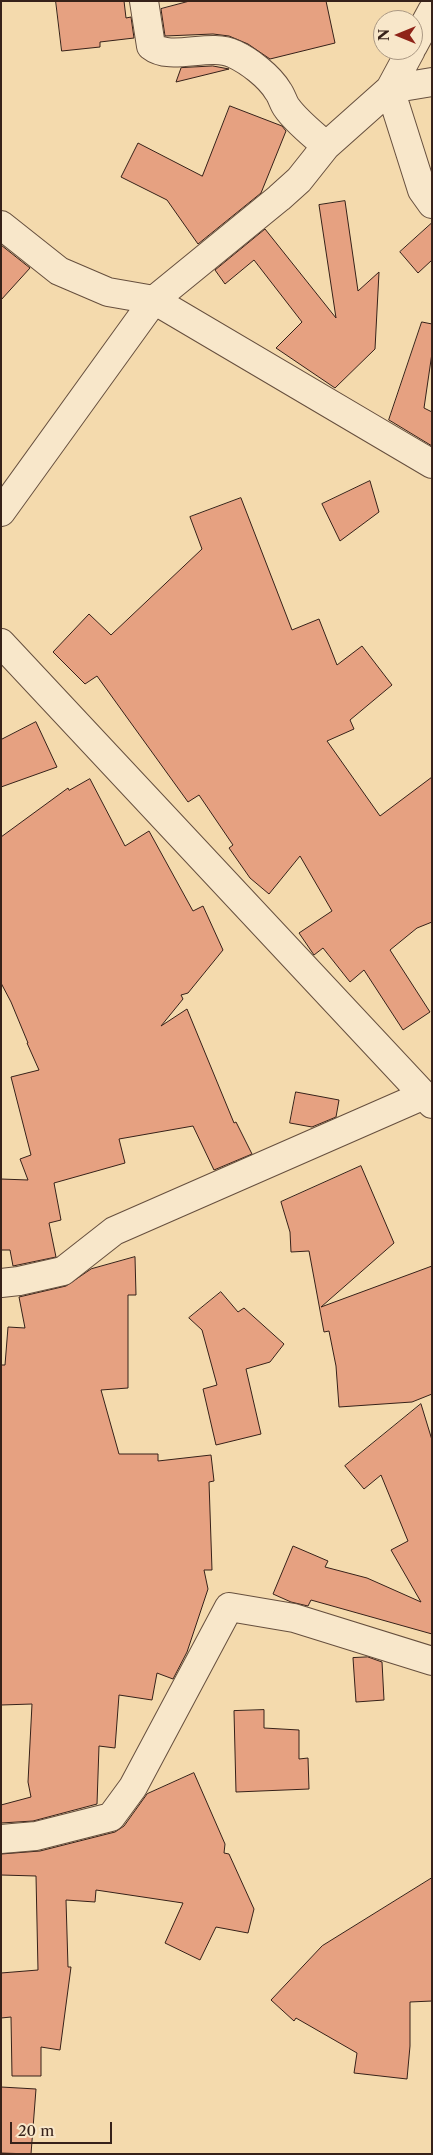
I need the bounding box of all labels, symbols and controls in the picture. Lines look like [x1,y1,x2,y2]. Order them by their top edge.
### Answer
north arrow [373,10,423,60]
text: N [375,29,393,41]
scale bar [12,2112,115,2144]
text: 20 m [18,2121,54,2140]

